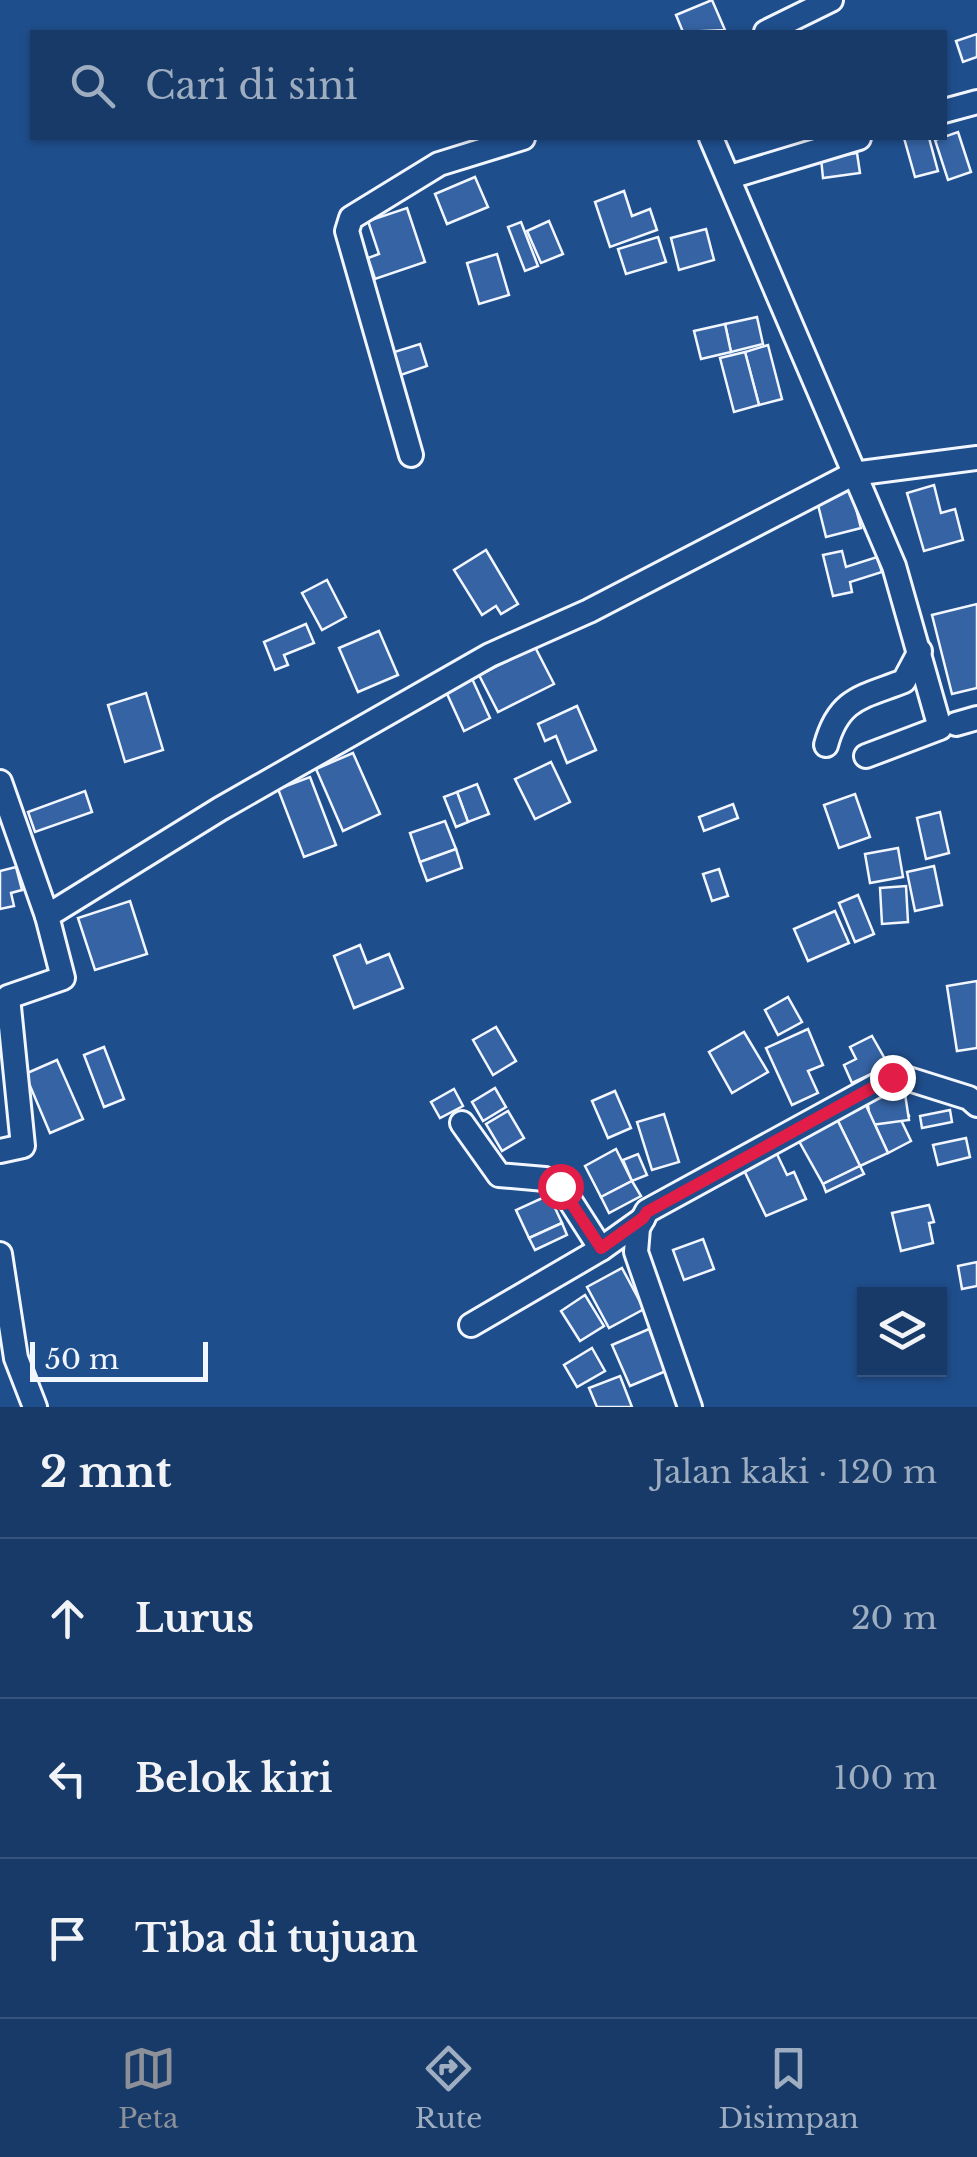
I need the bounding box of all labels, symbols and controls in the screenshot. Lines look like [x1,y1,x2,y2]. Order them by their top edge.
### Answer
search box [30,30,947,140]
icon: search [65,58,120,113]
text: Cari di sini [145,62,357,109]
route end [870,1055,916,1101]
route start [538,1164,584,1210]
map controls [857,1287,947,1377]
button: layers [857,1287,947,1377]
scale bar [30,1337,208,1382]
text: 50 m [45,1342,119,1377]
text: 2 mnt [40,1446,172,1498]
text: Jalan kaki · 120 m [652,1452,937,1492]
icon: ahead [40,1591,95,1646]
text: Lurus [135,1595,254,1642]
text: 20 m [851,1598,937,1638]
icon: left [40,1751,95,1806]
text: Belok kiri [135,1755,332,1802]
text: 100 m [834,1758,937,1798]
icon: arrive [40,1911,95,1966]
text: Tiba di tujuan [135,1915,418,1962]
tab: Peta [118,2041,179,2136]
tab: Rute [415,2041,482,2136]
tab: Disimpan [718,2041,859,2136]

